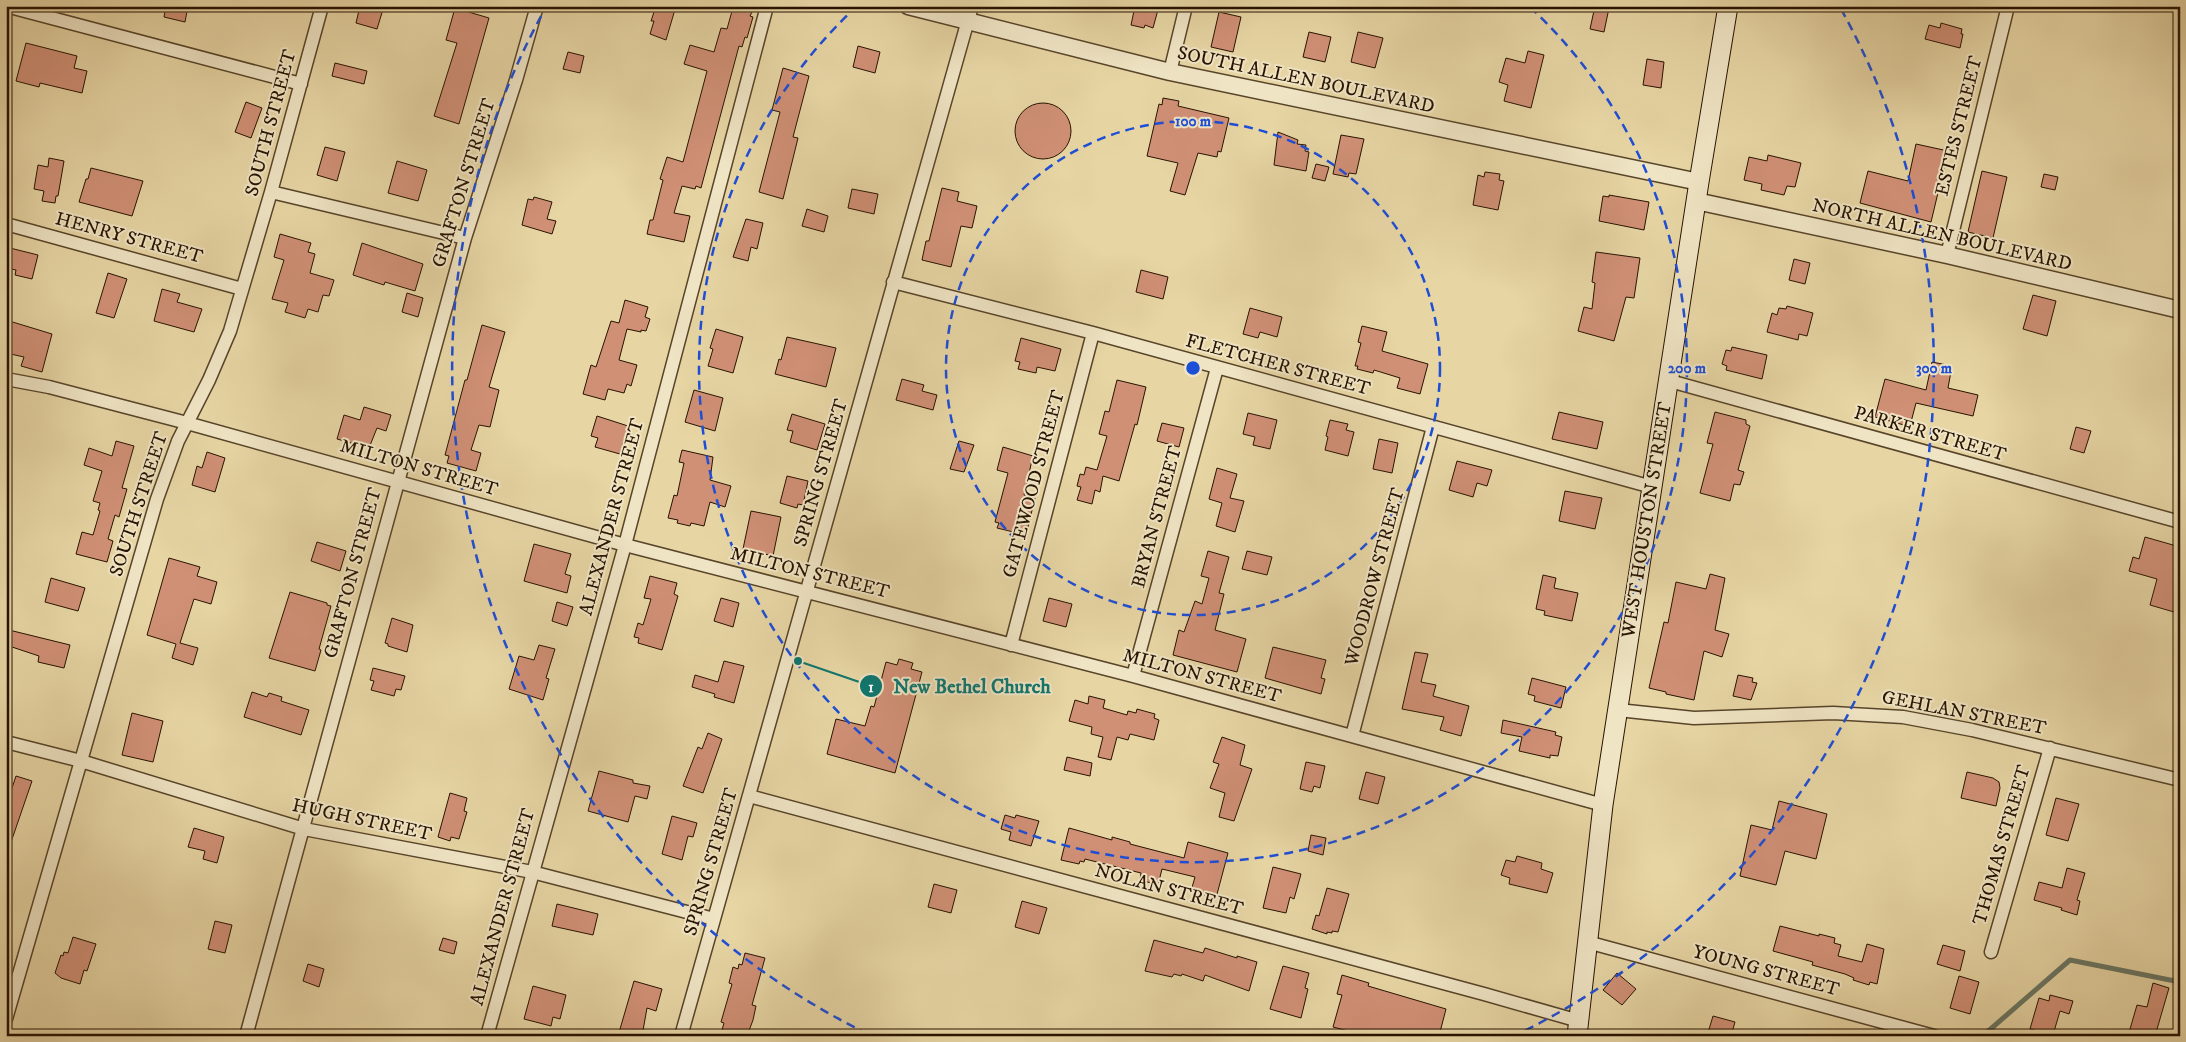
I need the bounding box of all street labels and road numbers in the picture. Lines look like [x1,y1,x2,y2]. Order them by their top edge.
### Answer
street label: SOUTH ALLEN BOULEVARD [1175,41,1437,119]
street label: SOUTH STREET [240,47,302,199]
street label: ESTES STREET [1930,53,1988,198]
street label: GRAFTON STREET [427,95,501,270]
street label: NORTH ALLEN BOULEVARD [1810,194,2074,276]
street label: HENRY STREET [53,207,206,269]
street label: FLETCHER STREET [1183,329,1373,401]
street label: GATEWOOD STREET [998,387,1070,580]
street label: SPRING STREET [789,396,853,549]
street label: WEST HOUSTON STREET [1617,400,1677,641]
street label: PARKER STREET [1851,401,2009,467]
street label: ALEXANDER STREET [575,415,650,618]
street label: SOUTH STREET [105,428,173,579]
street label: MILTON STREET [337,434,501,502]
street label: BRYAN STREET [1127,443,1187,590]
street label: GRAFTON STREET [319,485,387,661]
street label: WOODROW STREET [1340,485,1410,669]
street label: MILTON STREET [728,542,892,604]
street label: MILTON STREET [1120,644,1284,708]
street label: GEHLAN STREET [1880,686,2049,740]
street label: THOMAS STREET [1968,762,2036,928]
street label: SPRING STREET [679,785,743,938]
street label: HUGH STREET [290,794,434,846]
street label: ALEXANDER STREET [466,805,541,1008]
street label: NOLAN STREET [1092,859,1246,921]
street label: YOUNG STREET [1690,940,1842,1002]

